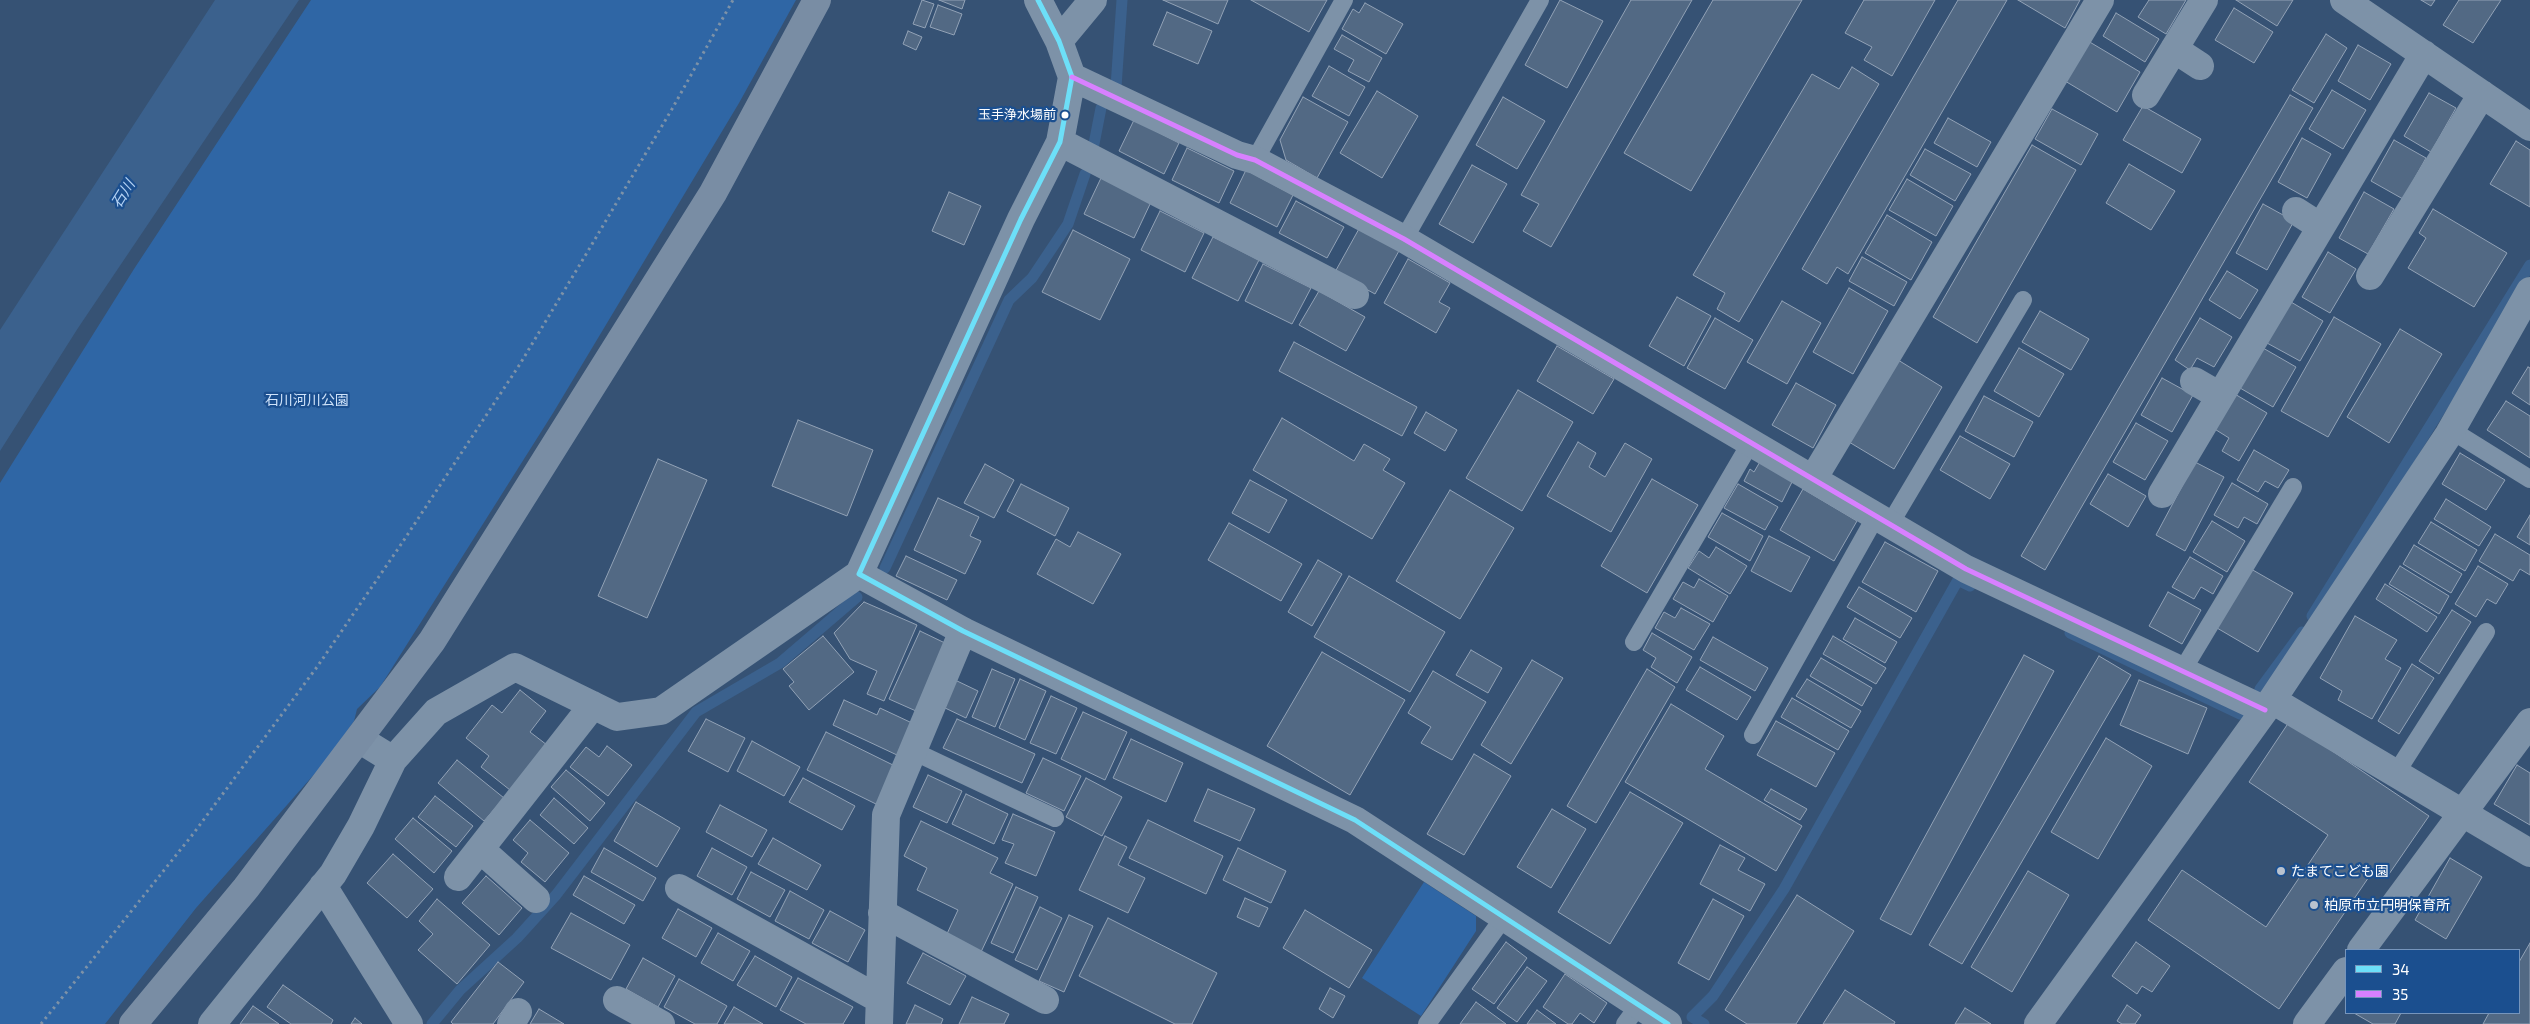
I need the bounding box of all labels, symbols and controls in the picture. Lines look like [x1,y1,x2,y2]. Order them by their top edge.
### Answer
place label: 玉手浄水場前 [978,107,1056,123]
marker: 玉手浄水場前 [1060,110,1070,120]
water label: 石川 [107,177,139,211]
park label: 石川河川公園 [265,392,349,408]
place label: たまてこども園 [2291,863,2389,879]
marker: たまてこども園 [2275,865,2287,877]
place label: 柏原市立円明保育所 [2324,897,2450,913]
marker: 柏原市立円明保育所 [2308,899,2320,911]
legend [2345,949,2520,1014]
text: 34 [2392,960,2410,978]
text: 35 [2392,985,2408,1003]

